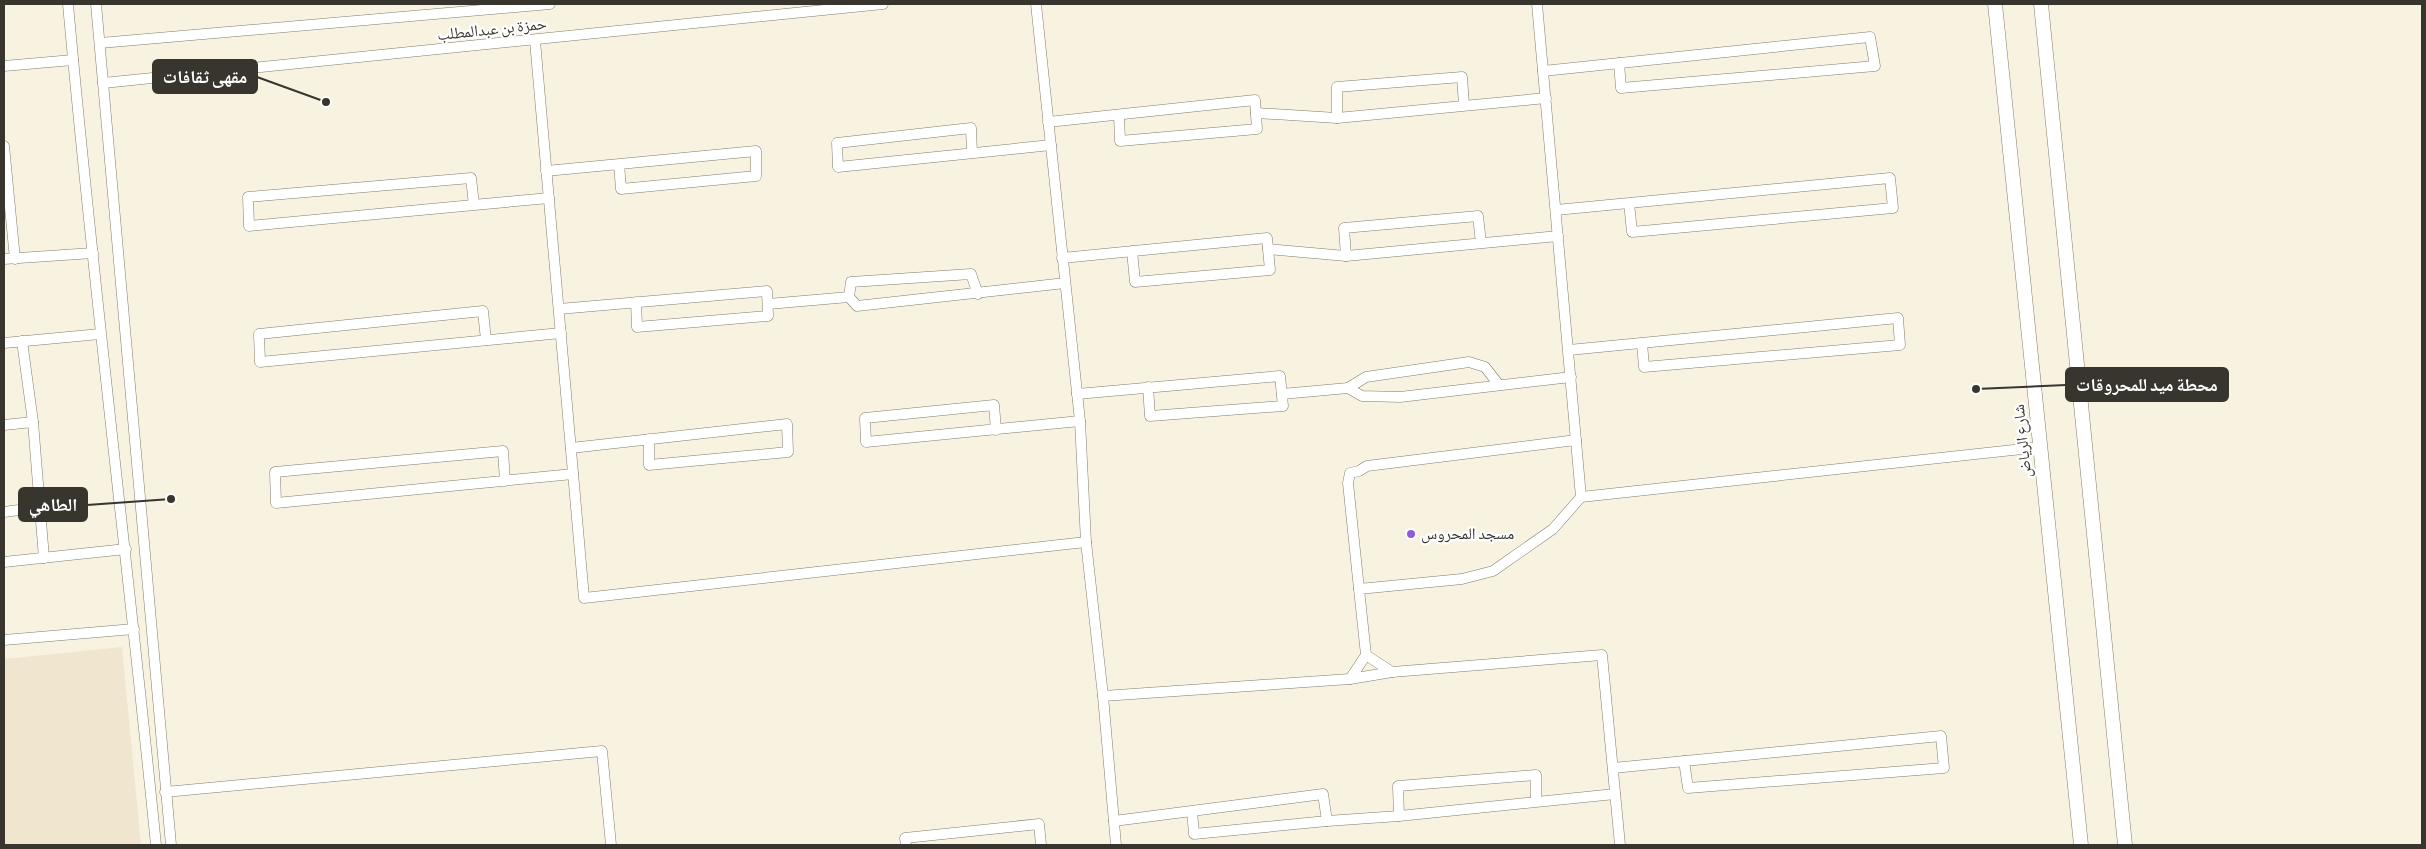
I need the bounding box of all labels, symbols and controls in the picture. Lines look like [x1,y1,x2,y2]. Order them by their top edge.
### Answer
street label: حمزة بن عبدالمطلب [436,15,548,45]
callout: مقهى ثقافات [153,60,257,93]
text: مقهى ثقافات [163,67,247,88]
callout: محطة ميد للمحروقات [2066,368,2228,401]
text: محطة ميد للمحروقات [2076,375,2218,396]
street label: شارع الرياض [2010,403,2036,479]
callout: الطاهي [19,488,87,521]
text: الطاهي [29,495,77,519]
place label: مسجد المحروس [1421,525,1514,544]
marker: مسجد المحروس [1405,528,1417,540]

